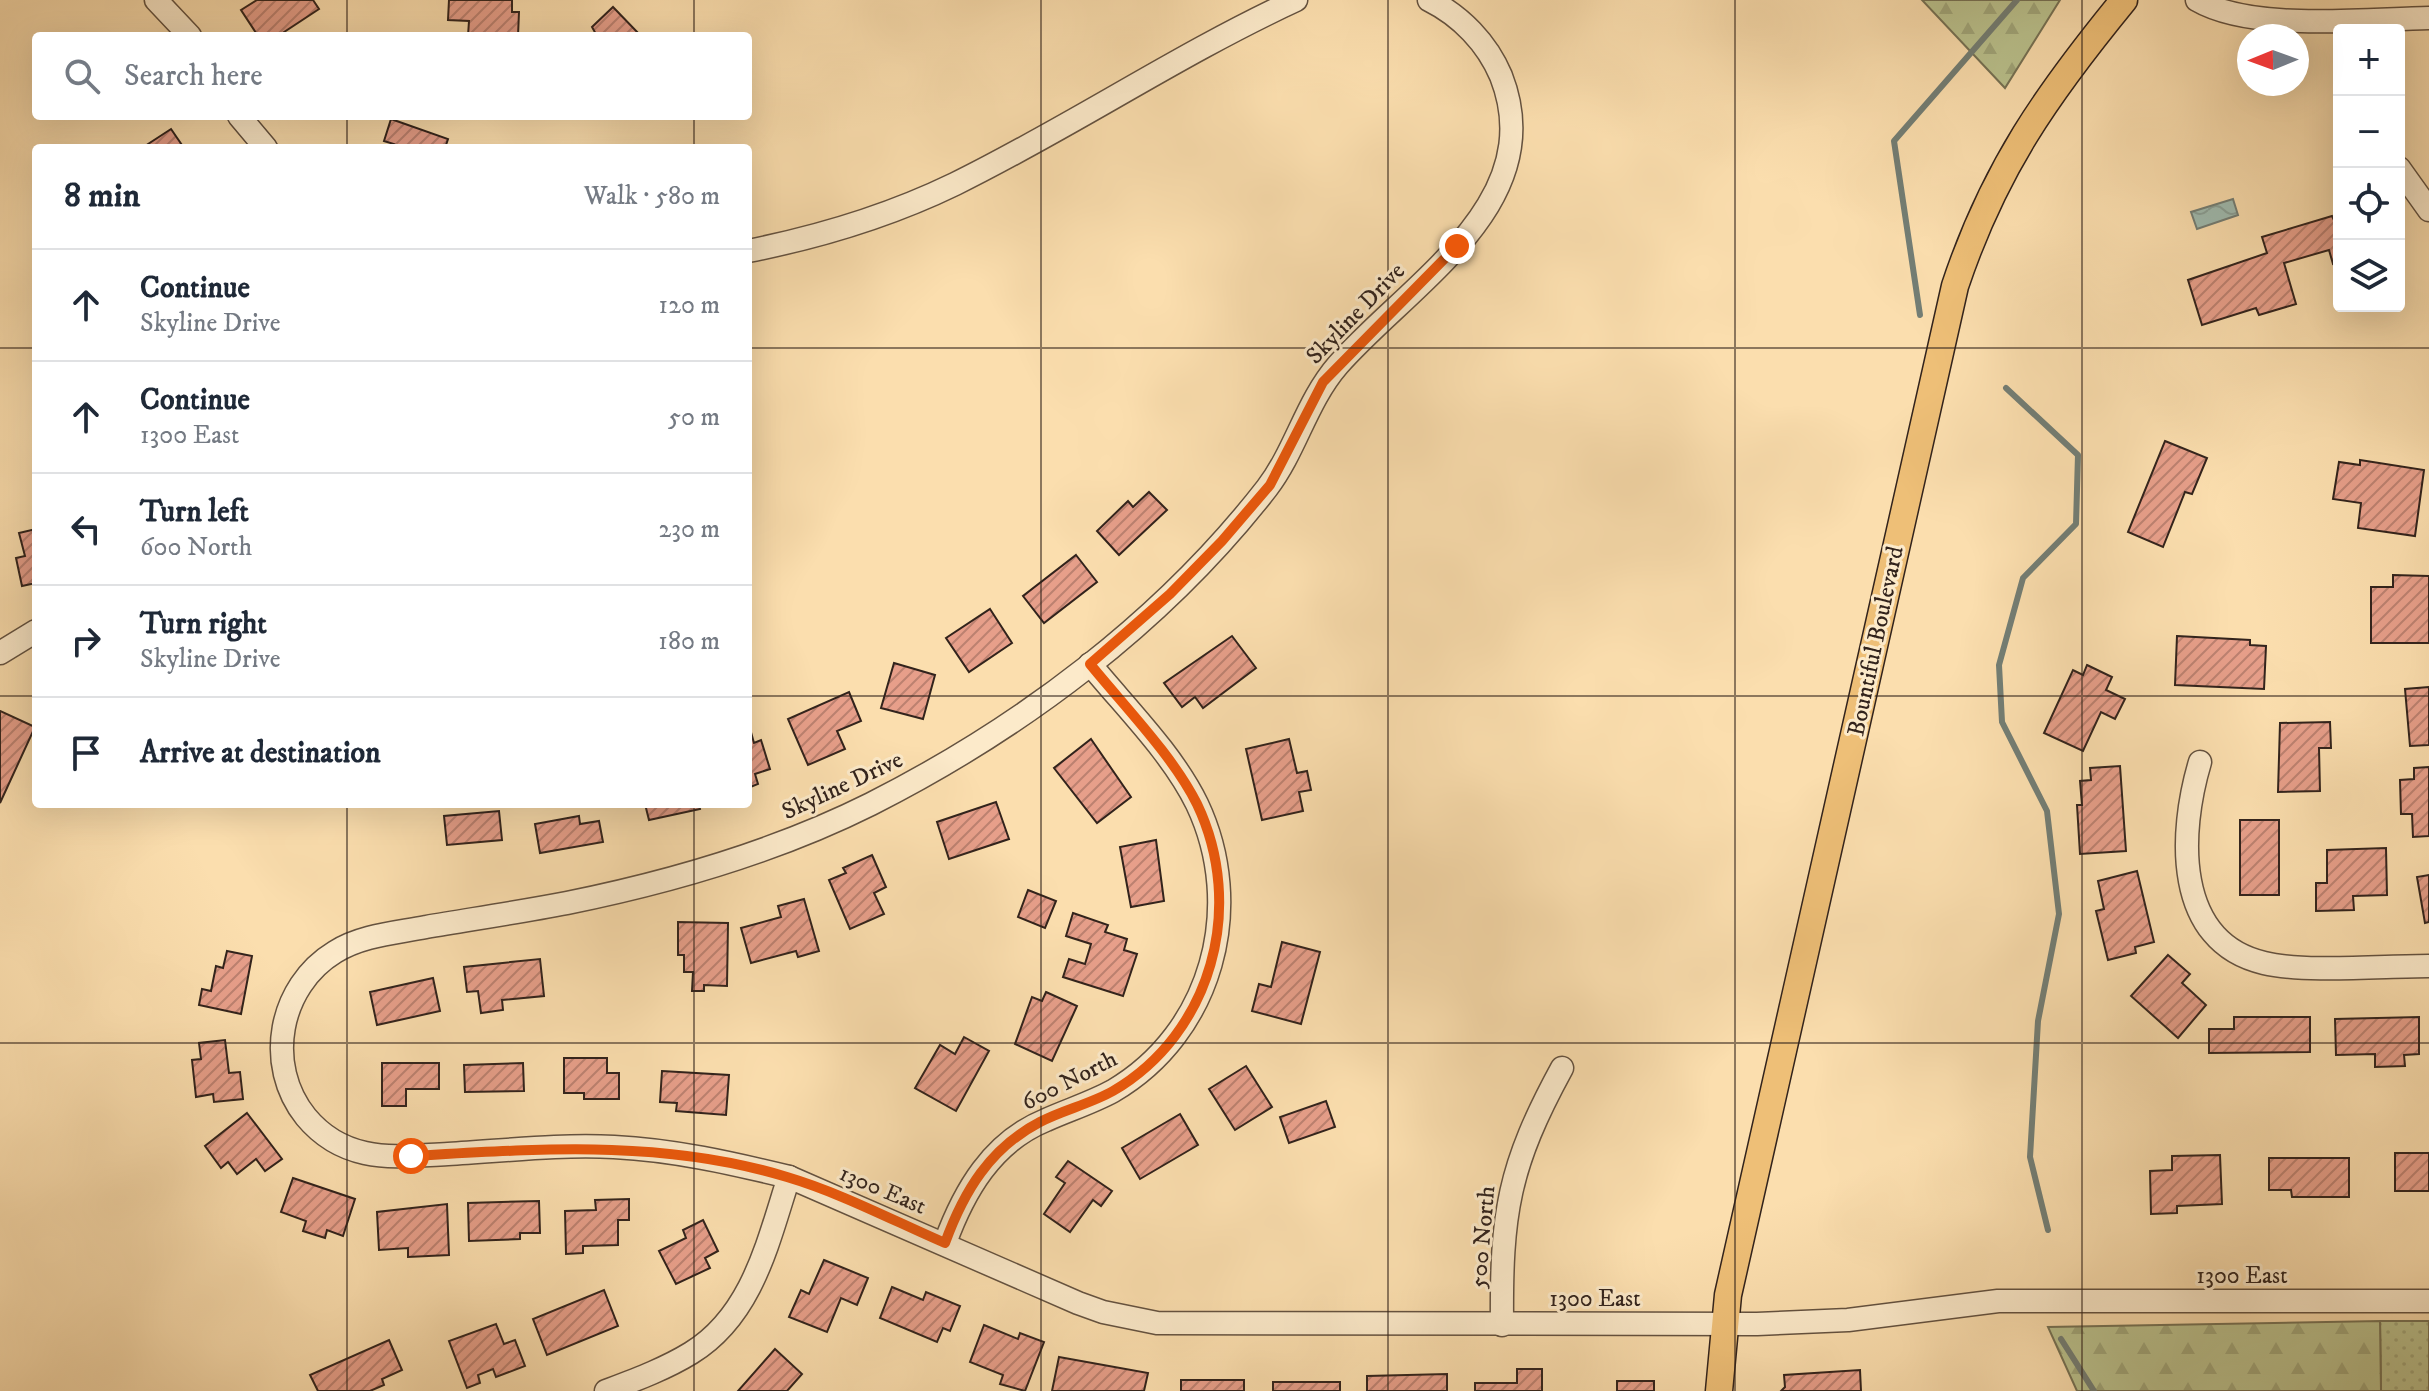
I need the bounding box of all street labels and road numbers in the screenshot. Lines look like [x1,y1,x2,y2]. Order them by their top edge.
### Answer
street label: Skyline Drive [1300,257,1412,371]
street label: Bountiful Boulevard [1841,543,1911,739]
street label: Skyline Drive [777,745,908,827]
street label: 600 North [1017,1044,1123,1118]
street label: 1300 East [835,1158,931,1222]
street label: 500 North [1464,1184,1502,1290]
street label: 1300 East [2196,1261,2288,1291]
street label: 1300 East [1549,1284,1641,1314]

